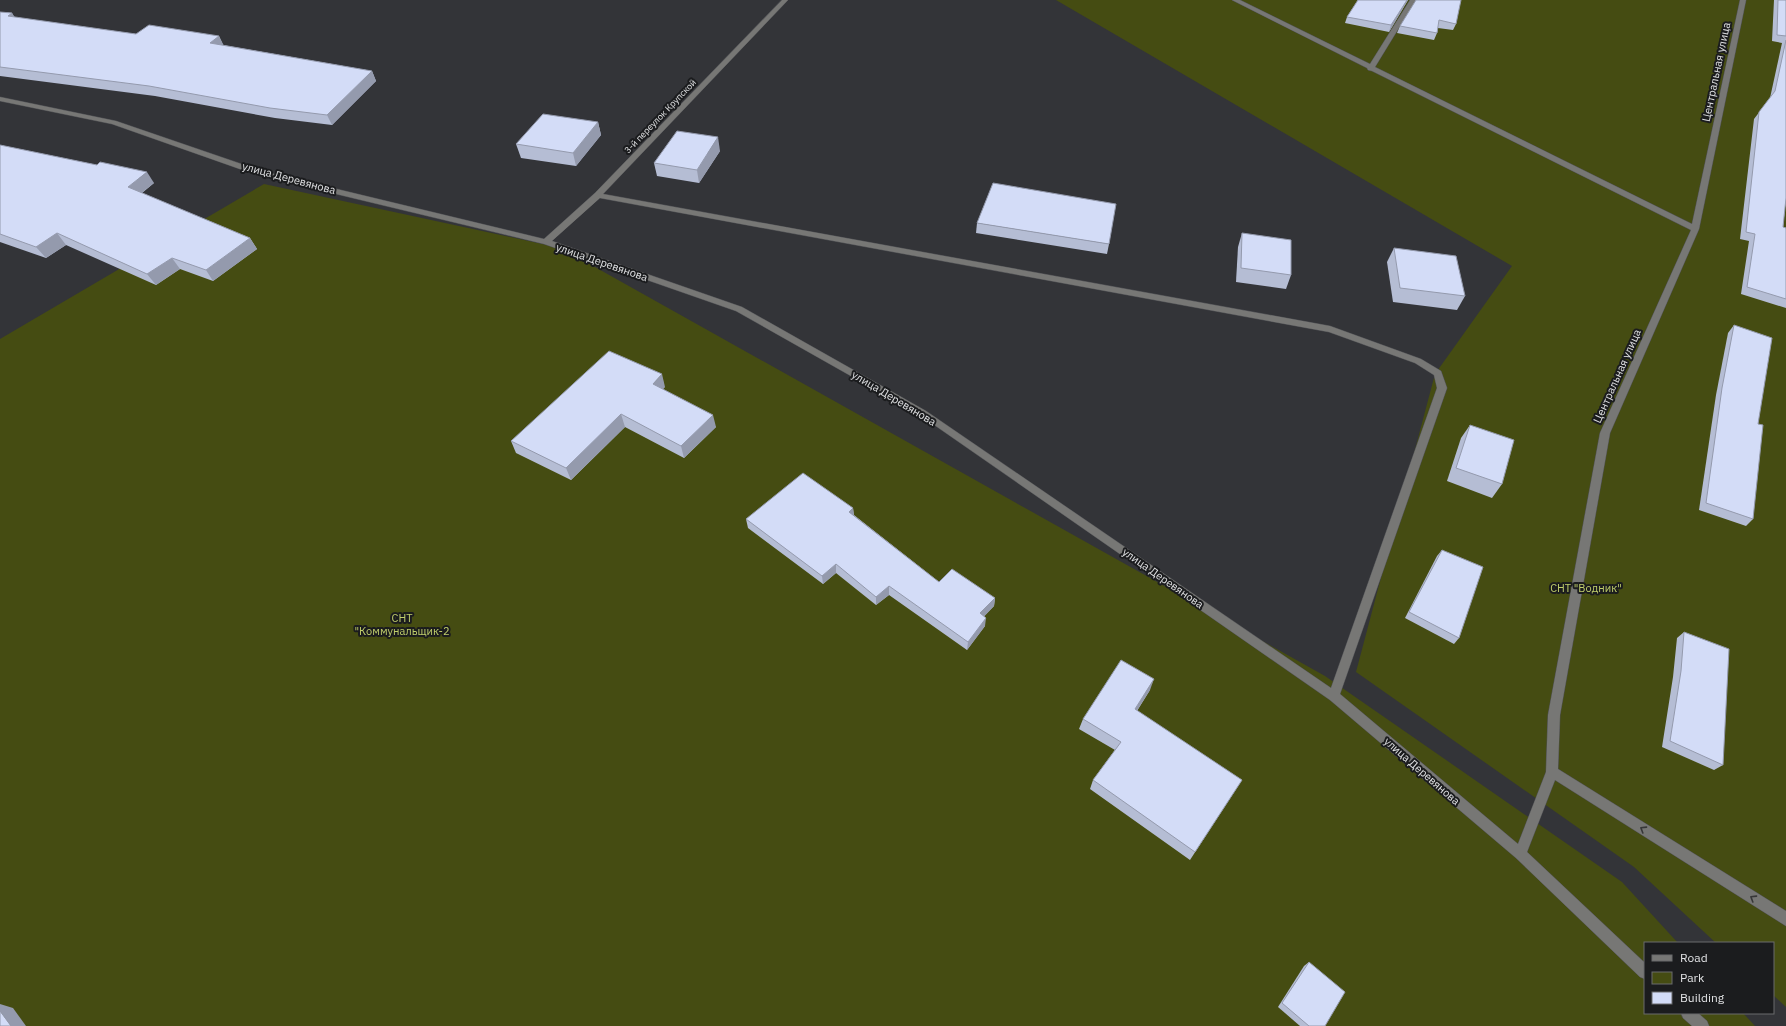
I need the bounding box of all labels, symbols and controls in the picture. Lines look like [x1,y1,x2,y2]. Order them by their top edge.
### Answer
street label: Центральная улица [1699,21,1733,123]
street label: 3-й переулок Крупской [622,77,698,155]
street label: улица Деревянова [241,159,337,197]
street label: улица Деревянова [554,240,650,284]
street label: Центральная улица [1590,327,1644,425]
street label: улица Деревянова [849,367,939,429]
street label: улица Деревянова [1120,545,1206,611]
park label: СНТ "Водник" [1550,581,1622,595]
park label: СНТ "Коммунальщик-2 [354,611,450,638]
street label: улица Деревянова [1381,734,1463,808]
one-way arrow [1640,826,1647,834]
one-way arrow [1750,895,1757,903]
legend [1644,942,1774,1014]
text: Road [1680,950,1708,965]
text: Park [1680,970,1705,985]
text: Building [1680,990,1725,1005]

